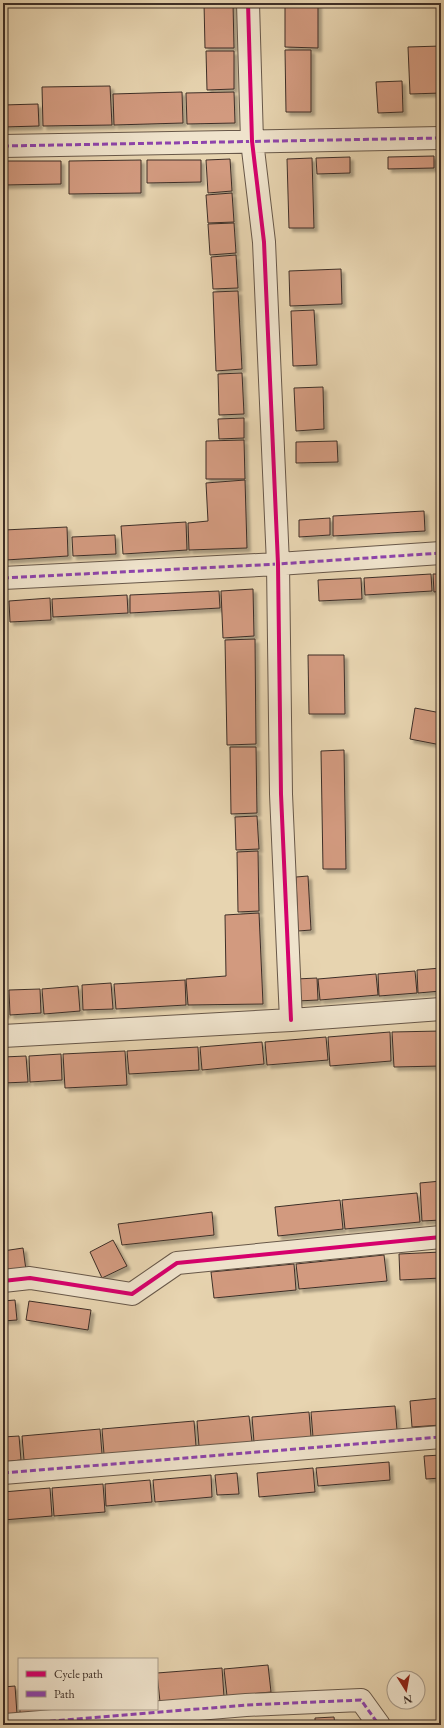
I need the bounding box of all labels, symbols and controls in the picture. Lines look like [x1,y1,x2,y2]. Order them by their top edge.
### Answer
legend [18,1658,158,1710]
text: Cycle path [54,1666,103,1682]
north arrow [386,1670,426,1710]
text: Path [54,1686,75,1702]
text: N [402,1692,414,1708]

